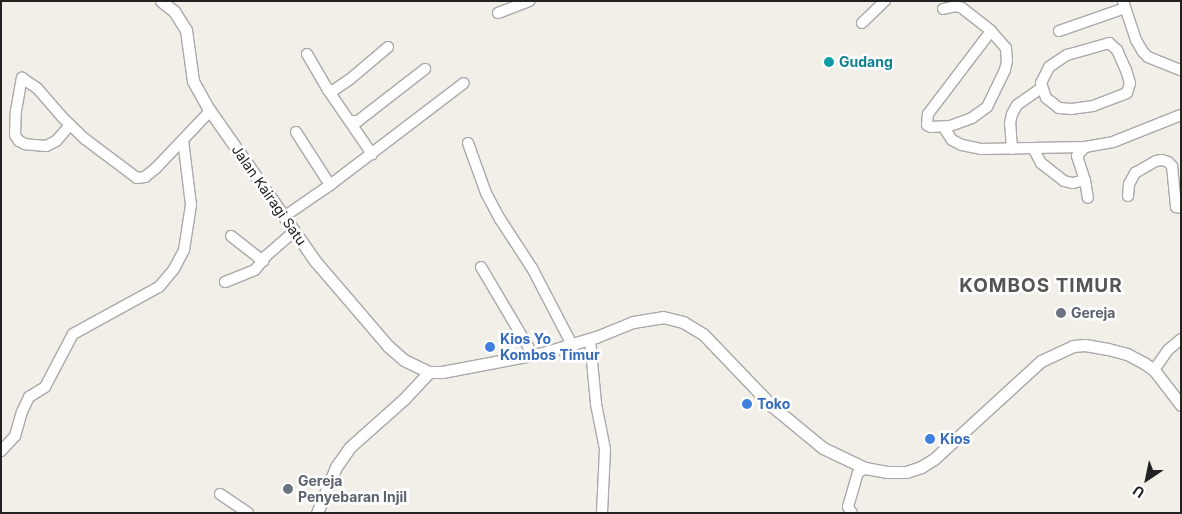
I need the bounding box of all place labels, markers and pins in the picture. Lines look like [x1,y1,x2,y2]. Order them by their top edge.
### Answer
place label: Gudang [839,54,893,70]
marker: Gudang [823,56,835,68]
place label: Gereja [1071,305,1115,321]
marker: Gereja [1055,307,1067,319]
place label: Kios Yo Kombos Timur [500,331,600,364]
marker: Kios Yo Kombos Timur [484,341,496,353]
place label: Toko [757,396,790,412]
marker: Toko [741,398,753,410]
place label: Kios [940,431,970,447]
marker: Kios [924,433,936,445]
place label: Gereja Penyebaran Injil [298,473,407,506]
marker: Gereja Penyebaran Injil [282,483,294,495]

